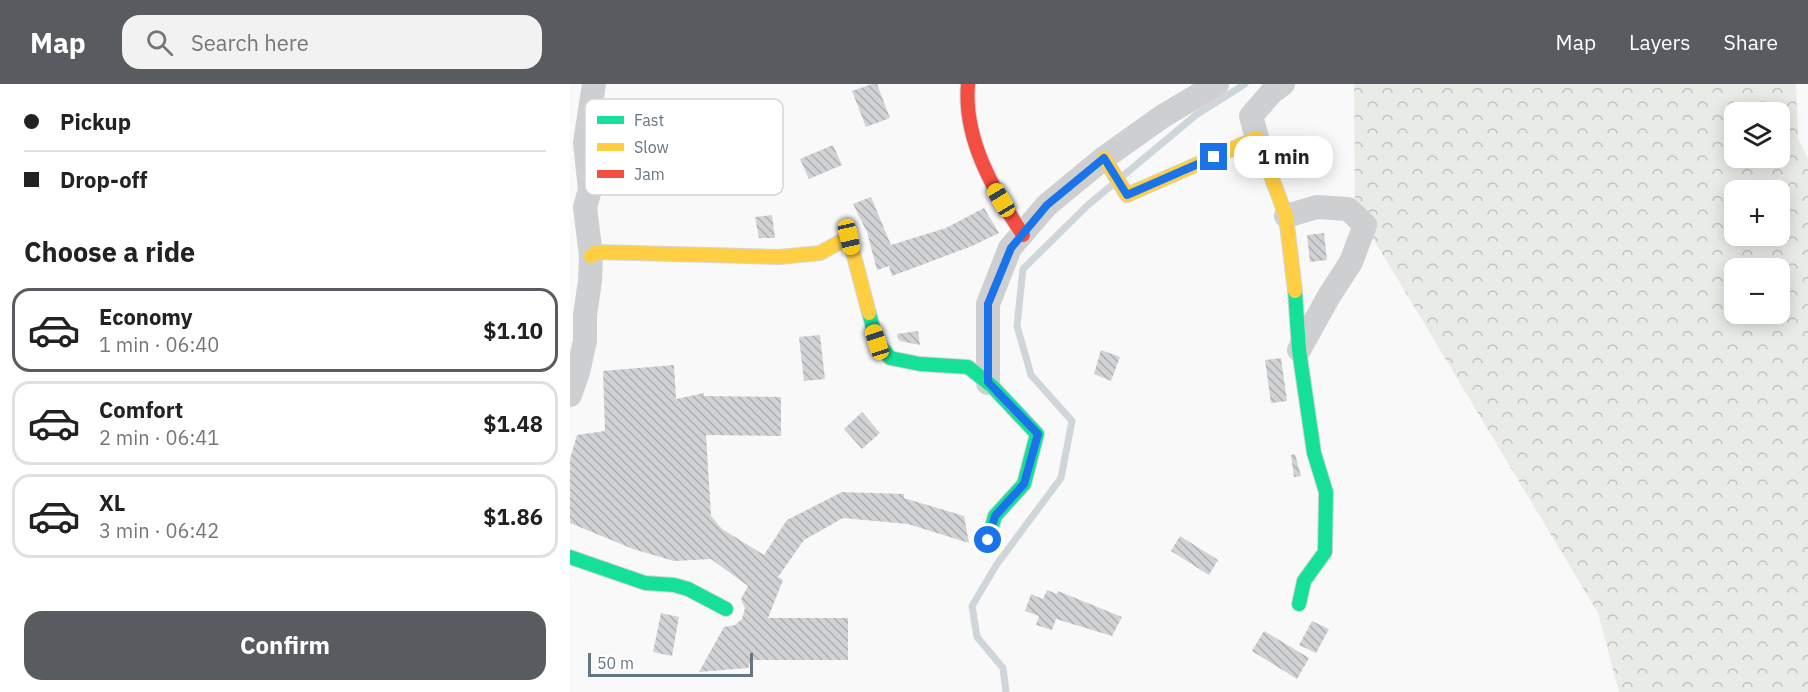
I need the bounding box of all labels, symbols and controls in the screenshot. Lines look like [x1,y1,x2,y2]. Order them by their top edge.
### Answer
search box [122,15,542,69]
text: Map [30,24,86,61]
icon: search [143,26,176,59]
text: Search here [191,28,309,57]
text: Map [1556,28,1596,56]
text: Layers [1629,28,1691,56]
text: Share [1724,28,1778,56]
legend [585,99,783,195]
map controls [1724,102,1790,324]
button: layers [1724,102,1790,168]
text: Pickup [60,107,131,136]
text: Fast [634,110,664,130]
callout: 1 min [1235,136,1334,178]
text: Slow [634,137,669,157]
route end [1200,143,1227,170]
text: 1 min [1257,143,1310,170]
text: Jam [634,164,665,184]
text: Drop-off [60,165,147,194]
car [984,180,1018,220]
button: + [1724,180,1790,246]
car [836,217,862,257]
text: Choose a ride [24,234,195,269]
button: − [1724,258,1790,324]
text: Economy [99,302,193,331]
icon: car [27,303,81,357]
text: $1.10 [483,316,543,345]
car [863,322,891,362]
text: 1 min · 06:40 [99,331,219,358]
text: Comfort [99,395,183,424]
icon: car [27,396,81,450]
text: $1.48 [483,409,543,438]
text: 2 min · 06:41 [99,424,219,451]
text: XL [99,488,125,517]
icon: car [27,489,81,543]
text: $1.86 [483,502,543,531]
text: 3 min · 06:42 [99,517,219,544]
route start [974,526,1001,553]
button: Confirm [24,611,546,680]
scale bar [588,650,753,678]
text: 50 m [597,653,634,673]

